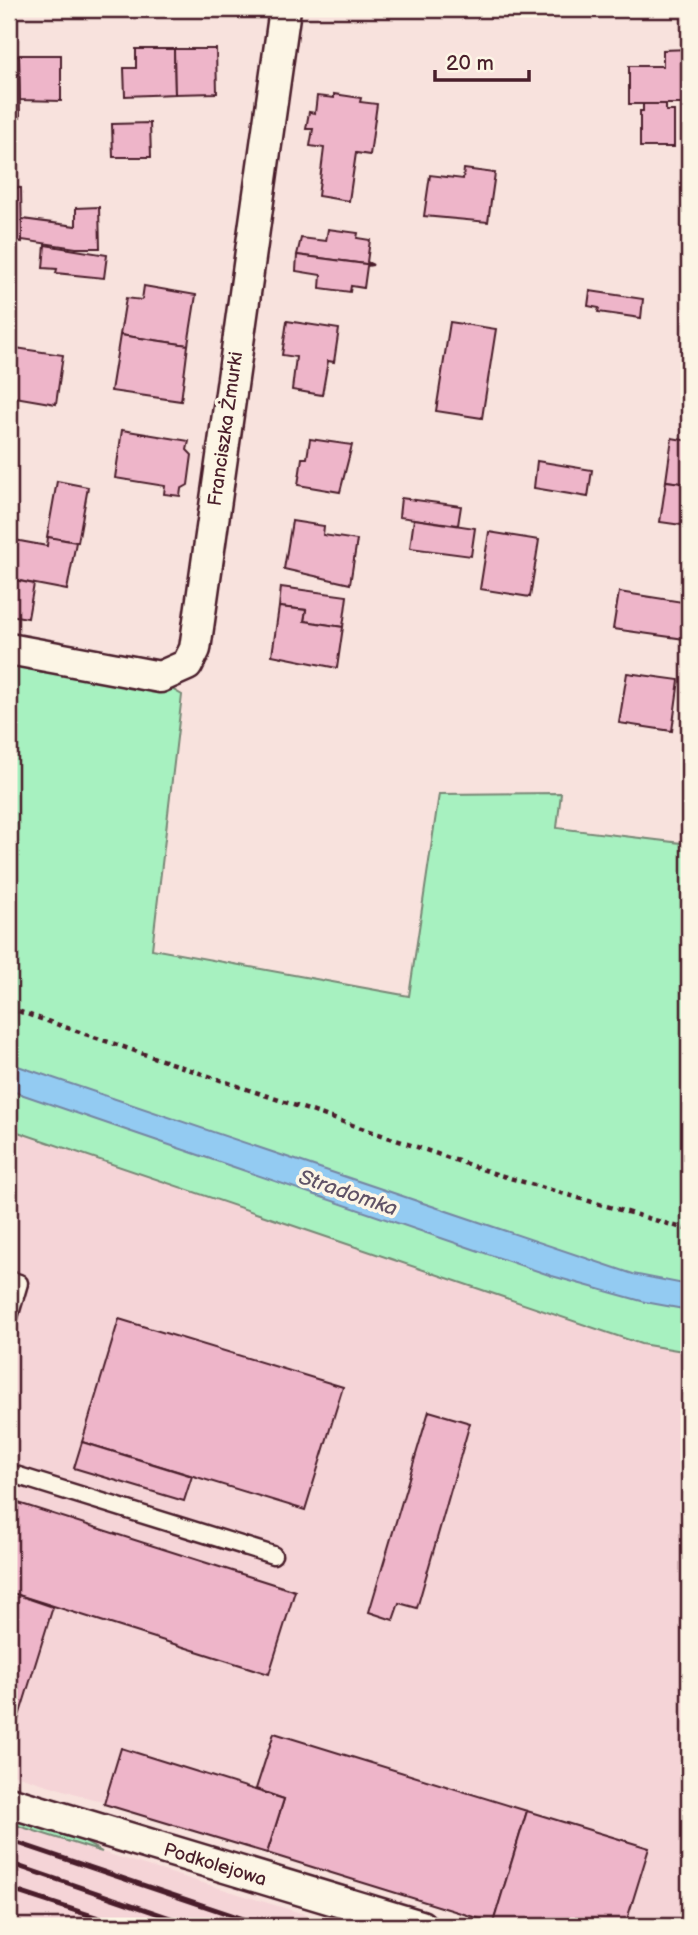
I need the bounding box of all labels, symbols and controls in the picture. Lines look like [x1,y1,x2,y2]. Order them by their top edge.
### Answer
scale bar [435,38,530,82]
text: 20 m [446,51,494,76]
street label: Franciszka Żmurki [204,350,248,508]
water label: Stradomka [295,1164,401,1222]
street label: Podkolejowa [161,1838,269,1892]

